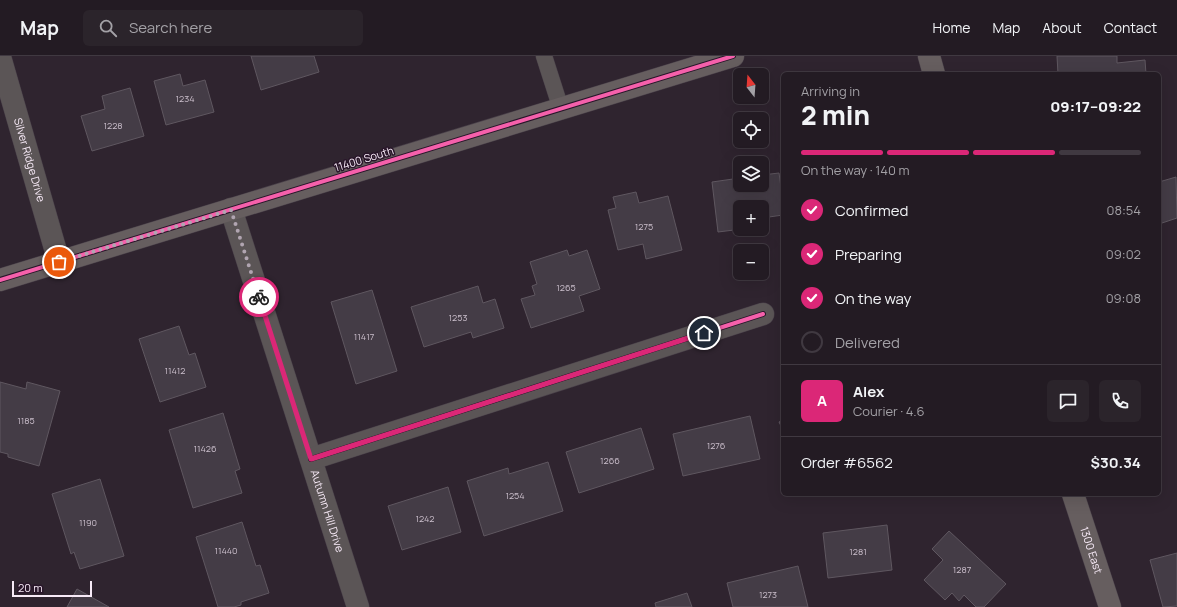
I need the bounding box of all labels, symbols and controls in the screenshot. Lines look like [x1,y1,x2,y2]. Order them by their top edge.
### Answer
search box [83,10,363,46]
text: Map [20,15,59,41]
icon: search [97,17,119,39]
text: Search here [129,17,212,38]
text: Home [933,18,970,37]
text: Map [992,18,1020,37]
text: About [1042,18,1082,37]
text: Contact [1104,18,1157,37]
north arrow [733,68,769,104]
map controls [733,68,769,280]
text: Arriving in [801,82,860,100]
house number: 1234 [176,92,194,105]
text: 09:17–09:22 [1050,96,1141,117]
text: 2 min [801,97,870,133]
button: locate [733,112,769,148]
street label: Silver Ridge Drive [11,116,49,204]
house number: 1228 [104,119,123,132]
street label: 11400 South [332,142,395,175]
button: layers [733,156,769,192]
text: On the way · 140 m [801,161,910,179]
icon: check [801,199,823,221]
button: + [733,200,769,236]
text: Confirmed [835,200,908,221]
text: 08:54 [1106,201,1141,219]
house number: 1275 [635,220,653,233]
icon: check [801,243,823,265]
button: − [733,244,769,280]
text: Preparing [835,244,902,265]
pin [42,245,76,279]
text: 09:02 [1106,245,1141,263]
icon: bag [48,251,70,273]
courier [239,277,279,317]
house number: 1265 [556,281,576,294]
icon: bike [248,286,270,308]
icon: check [801,287,823,309]
text: On the way [835,288,911,309]
text: 09:08 [1106,289,1141,307]
house number: 1253 [449,311,467,324]
pin [687,316,721,350]
icon: home [693,322,715,344]
house number: 11417 [354,330,375,343]
text: Delivered [835,332,900,353]
house number: 11412 [165,364,185,377]
button: chat [1047,380,1089,422]
button: phone [1099,380,1141,422]
text: Alex [853,381,884,402]
text: A [817,390,827,411]
text: Courier · 4.6 [853,402,925,420]
house number: 1185 [17,414,35,427]
house number: 1276 [707,439,726,452]
house number: 11426 [193,442,217,455]
text: Order #6562 [801,452,893,473]
text: $30.34 [1091,452,1141,473]
house number: 1266 [600,454,620,467]
street label: Autumn Hill Drive [308,468,348,555]
house number: 1254 [505,489,525,502]
house number: 1242 [416,512,434,525]
house number: 1190 [79,516,97,529]
street label: 1300 East [1077,524,1107,575]
house number: 11440 [214,544,238,557]
house number: 1281 [849,545,867,558]
house number: 1287 [953,563,972,576]
scale bar [12,579,92,598]
text: 20 m [18,580,43,595]
house number: 1273 [759,588,777,601]

